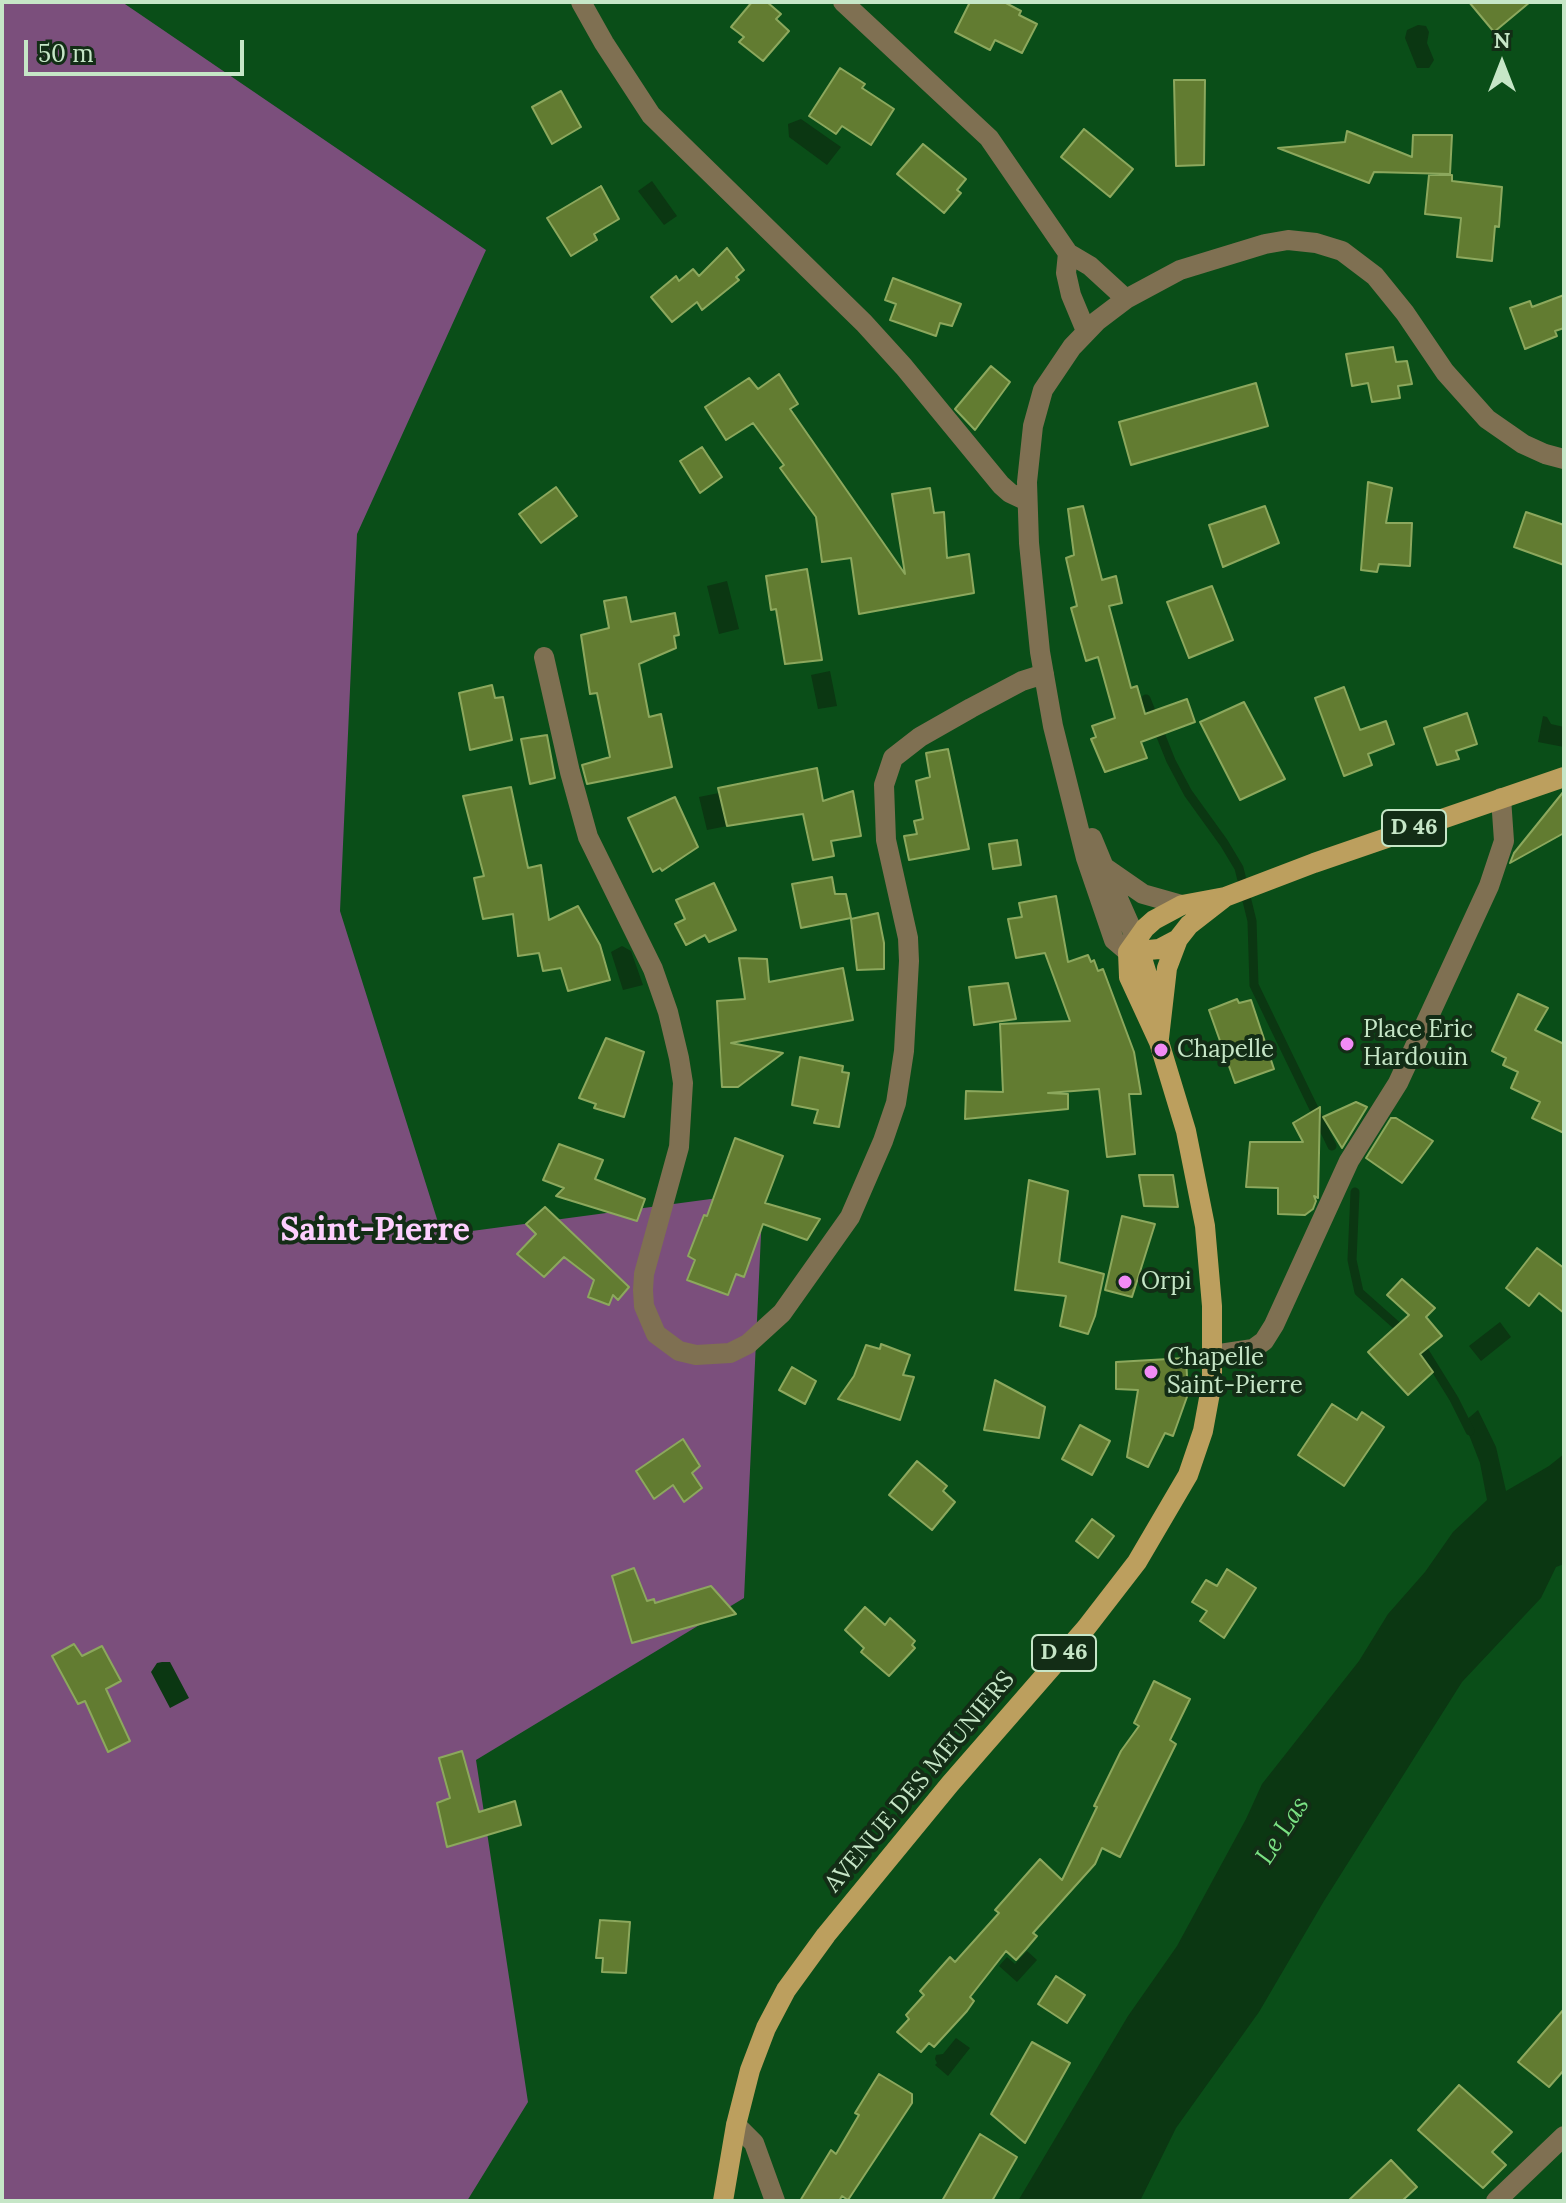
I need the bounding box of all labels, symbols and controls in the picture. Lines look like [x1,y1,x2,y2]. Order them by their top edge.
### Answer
scale bar [28,24,248,74]
north arrow [1462,24,1542,104]
text: N [1493,26,1511,54]
text: 50 m [38,38,94,69]
road number: D 46 [1382,810,1446,846]
place label: Place Eric Hardouin [1363,1016,1473,1072]
marker: Place Eric Hardouin [1338,1035,1356,1053]
place label: Chapelle [1177,1036,1274,1064]
marker: Chapelle [1152,1041,1170,1059]
district label: Saint-Pierre [280,1212,470,1250]
place label: Orpi [1141,1268,1192,1296]
marker: Orpi [1116,1273,1134,1291]
place label: Chapelle Saint-Pierre [1167,1344,1303,1400]
marker: Chapelle Saint-Pierre [1142,1363,1160,1381]
road number: D 46 [1032,1635,1096,1671]
street label: AVENUE DES MEUNIERS [819,1666,1021,1898]
water label: Le Las [1250,1791,1316,1871]

